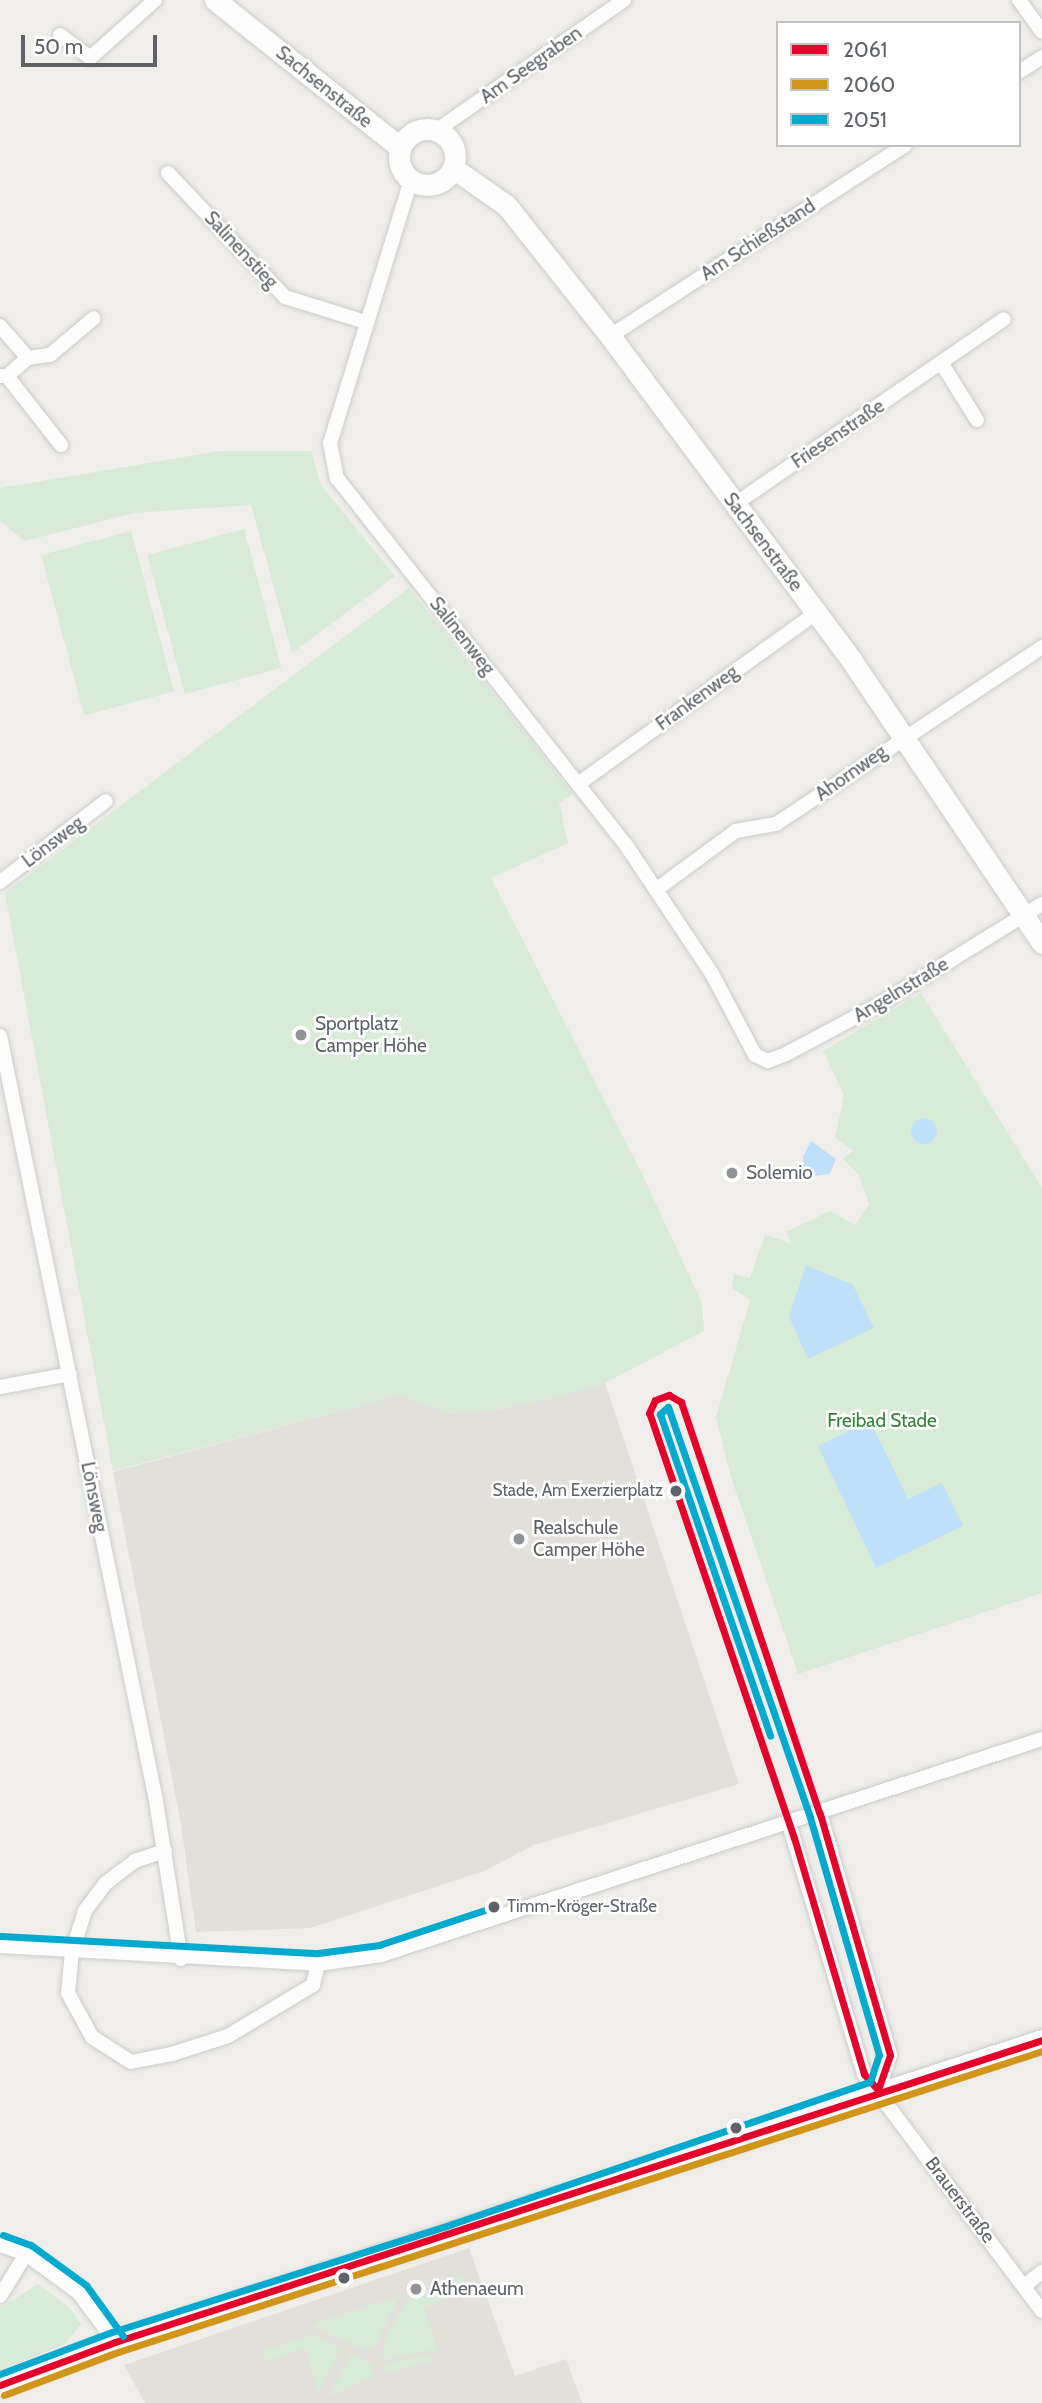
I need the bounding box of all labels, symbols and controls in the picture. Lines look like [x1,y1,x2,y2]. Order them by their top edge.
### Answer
scale bar [24,21,161,65]
legend [776,21,1021,147]
street label: Am Seegraben [476,22,586,108]
text: 50 m [34,34,83,59]
text: 2061 [843,37,887,62]
street label: Sachsenstraße [271,41,377,133]
text: 2060 [843,72,895,97]
text: 2051 [843,107,887,132]
street label: Am Schießstand [696,195,820,285]
street label: Salinenstieg [200,207,282,293]
street label: Friesenstraße [787,395,889,473]
street label: Sachsenstraße [719,488,807,596]
street label: Salinenweg [425,593,499,679]
street label: Frankenweg [652,661,742,735]
street label: Ahornweg [811,740,891,806]
street label: Lönsweg [18,811,88,873]
street label: Angelnstraße [849,953,953,1027]
place label: Sportplatz Camper Höhe [315,1013,427,1057]
marker: Sportplatz Camper Höhe [293,1027,309,1043]
place label: Solemio [746,1162,813,1184]
marker: Solemio [724,1165,740,1181]
park label: Freibad Stade [827,1410,937,1432]
street label: Lönsweg [76,1460,112,1534]
place label: Stade, Am Exerzierplatz [492,1481,663,1501]
marker: Stade, Am Exerzierplatz [669,1484,683,1498]
place label: Realschule Camper Höhe [533,1517,645,1561]
marker: Realschule Camper Höhe [511,1531,527,1547]
place label: Timm-Kröger-Straße [507,1897,657,1917]
marker: Timm-Kröger-Straße [487,1900,501,1914]
unlabelled marker [729,2121,743,2135]
street label: Brauerstraße [920,2153,1000,2247]
unlabelled marker [337,2271,351,2285]
place label: Athenaeum [430,2278,524,2300]
marker: Athenaeum [408,2281,424,2297]

